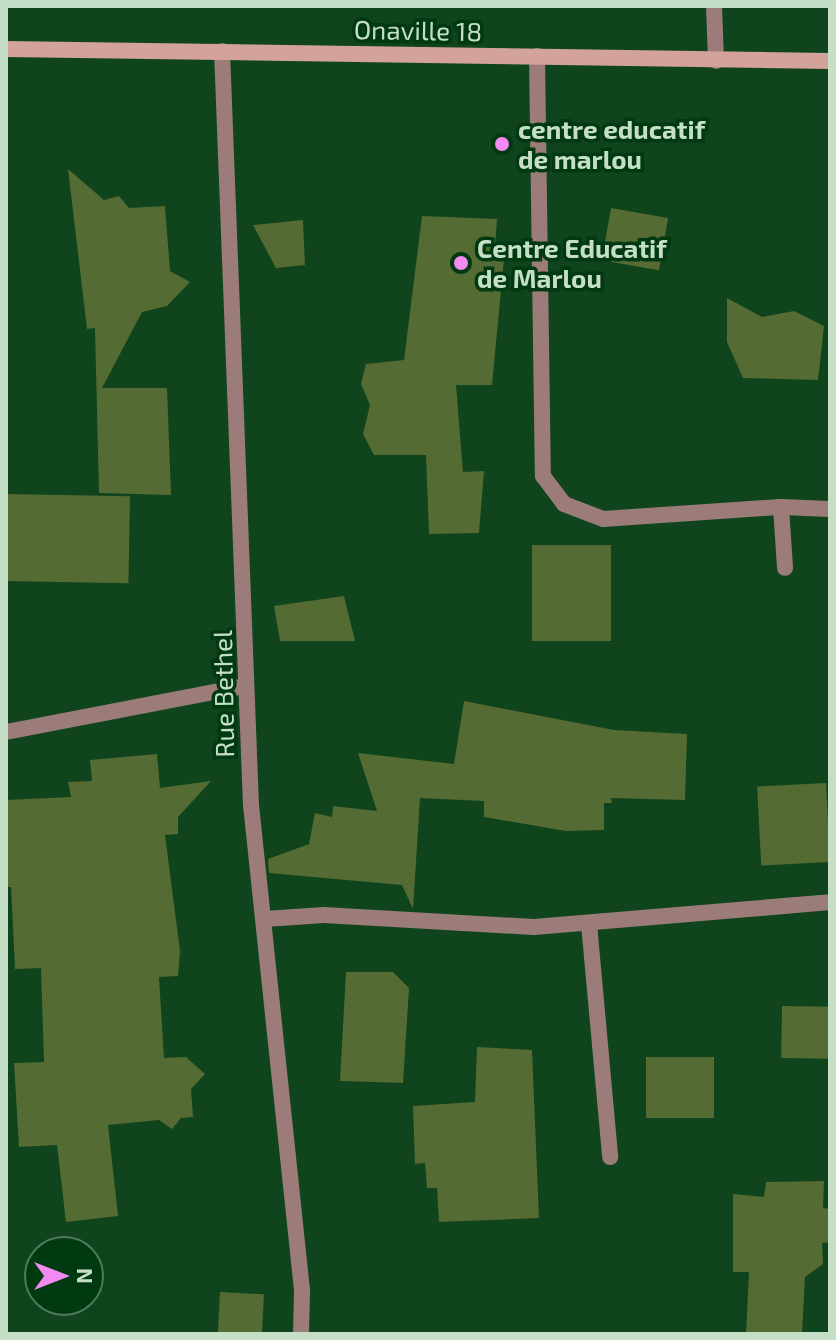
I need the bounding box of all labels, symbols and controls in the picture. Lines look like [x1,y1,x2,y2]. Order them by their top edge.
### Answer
street label: Onaville 18 [354,13,482,47]
place label: centre educatif de marlou [518,113,705,174]
marker: centre educatif de marlou [493,135,511,153]
place label: Centre Educatif de Marlou [477,232,667,294]
marker: Centre Educatif de Marlou [452,254,470,272]
street label: Rue Bethel [206,630,240,758]
north arrow [24,1236,104,1316]
text: N [73,1268,99,1284]

